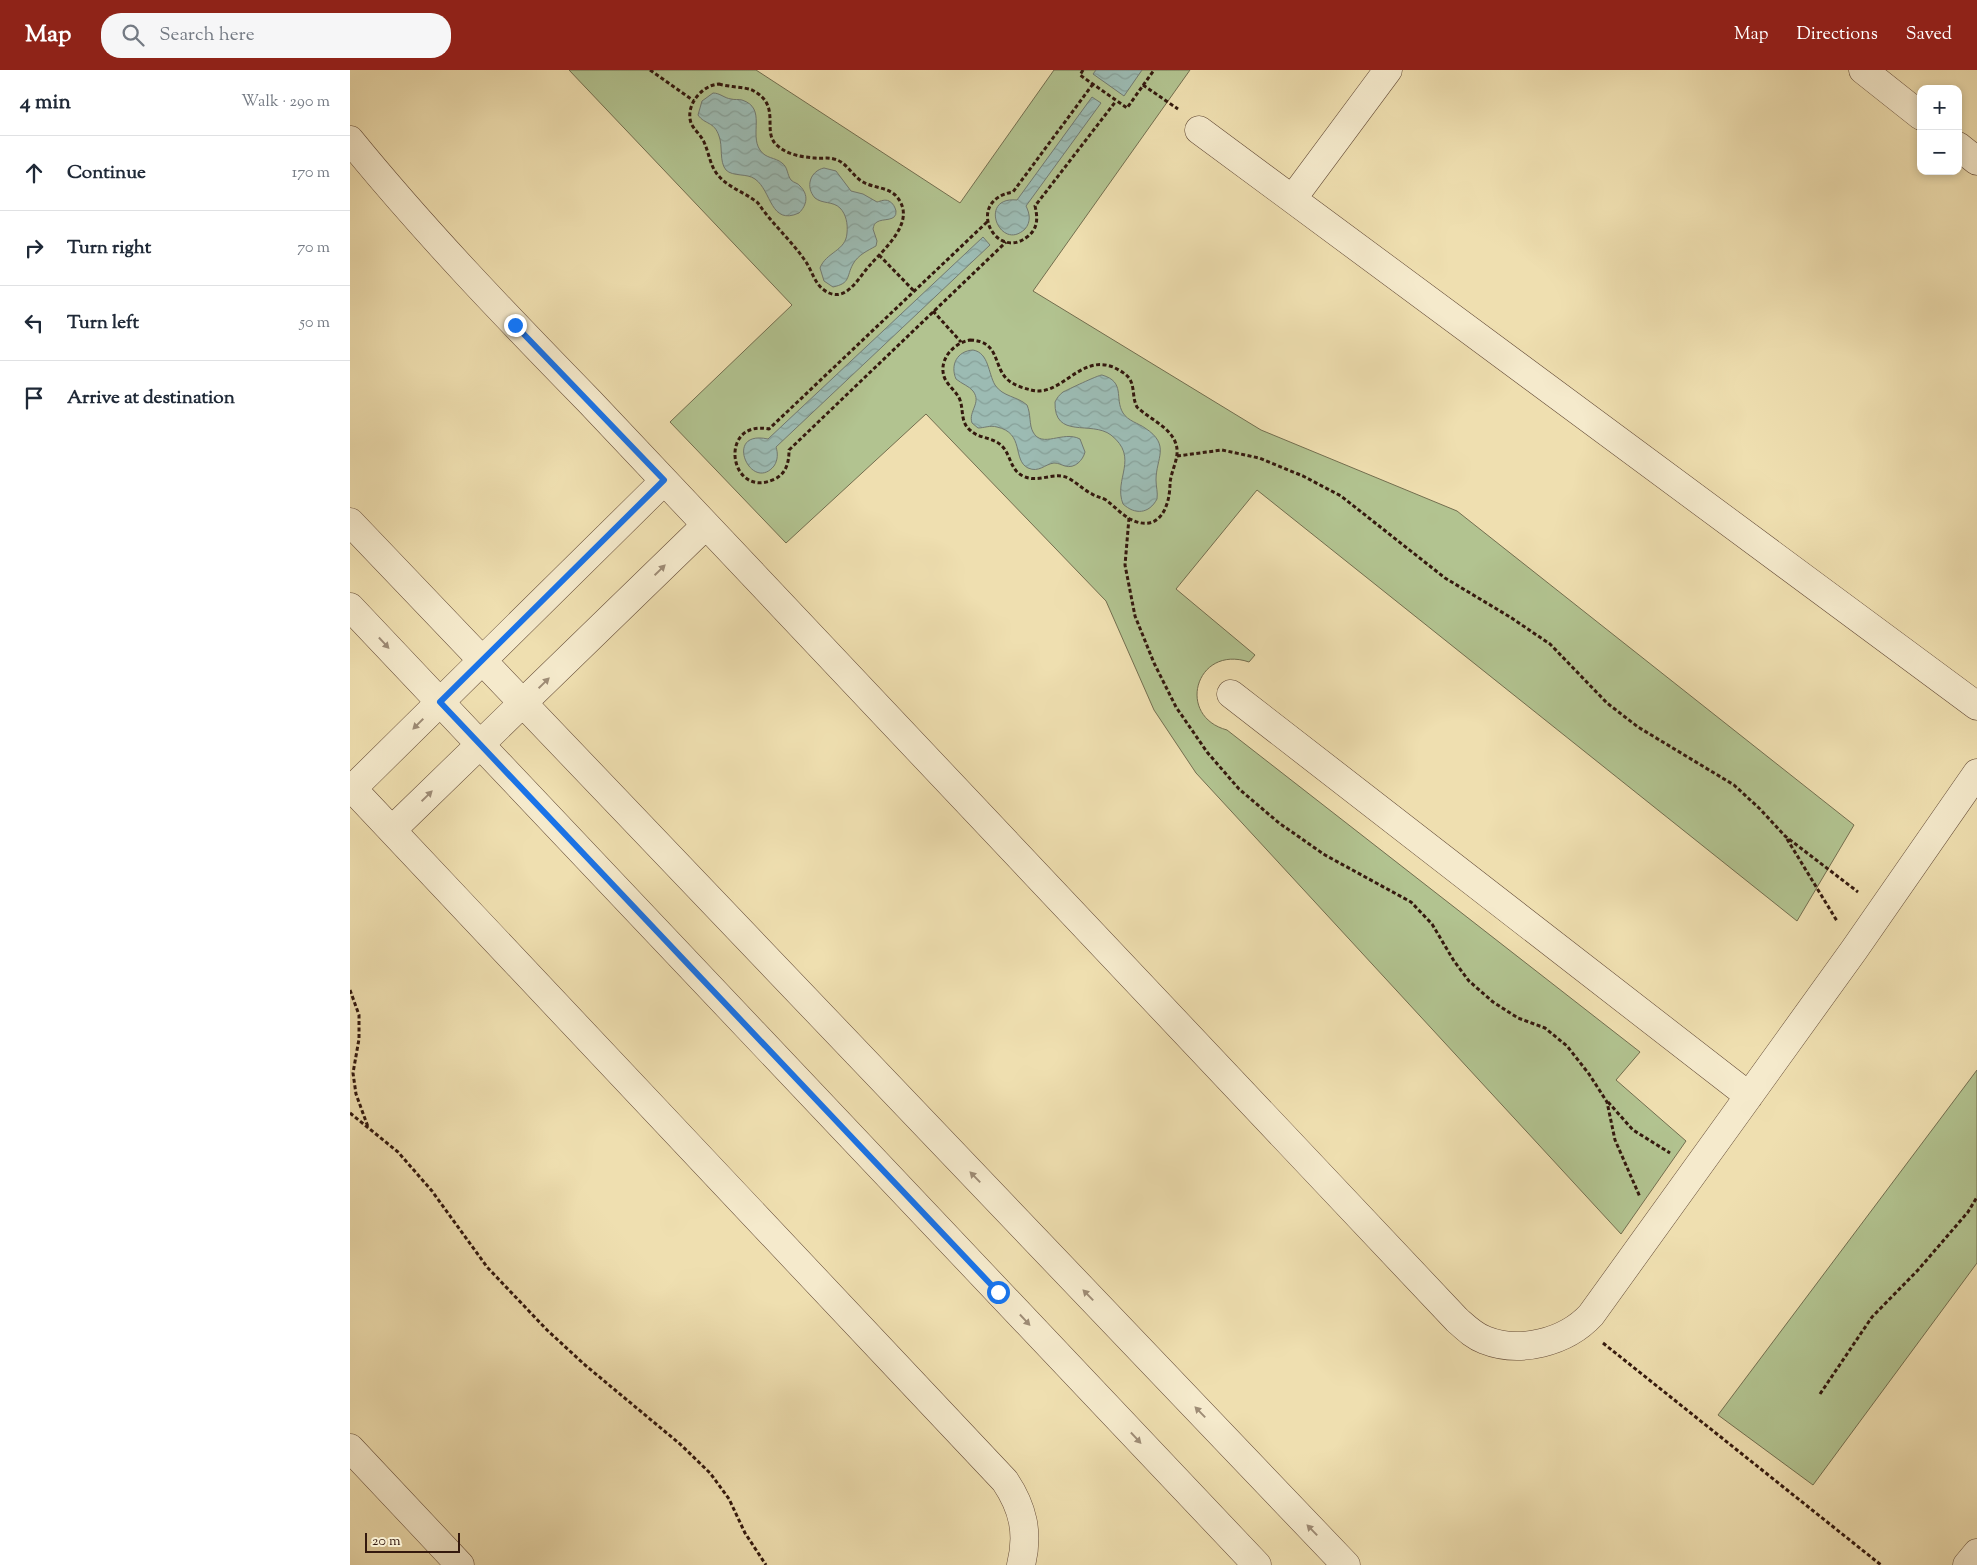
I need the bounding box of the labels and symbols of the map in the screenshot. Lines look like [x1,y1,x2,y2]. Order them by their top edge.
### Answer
route end [504,314,527,337]
one-way arrow [654,564,666,576]
one-way arrow [378,636,390,648]
one-way arrow [537,677,549,689]
one-way arrow [412,718,424,730]
one-way arrow [421,790,433,802]
one-way arrow [969,1171,981,1183]
route start [987,1281,1010,1304]
one-way arrow [1082,1289,1094,1301]
one-way arrow [1019,1313,1031,1325]
one-way arrow [1194,1407,1206,1419]
one-way arrow [1130,1431,1142,1443]
one-way arrow [1306,1524,1318,1536]
scale bar [365,1530,460,1553]

